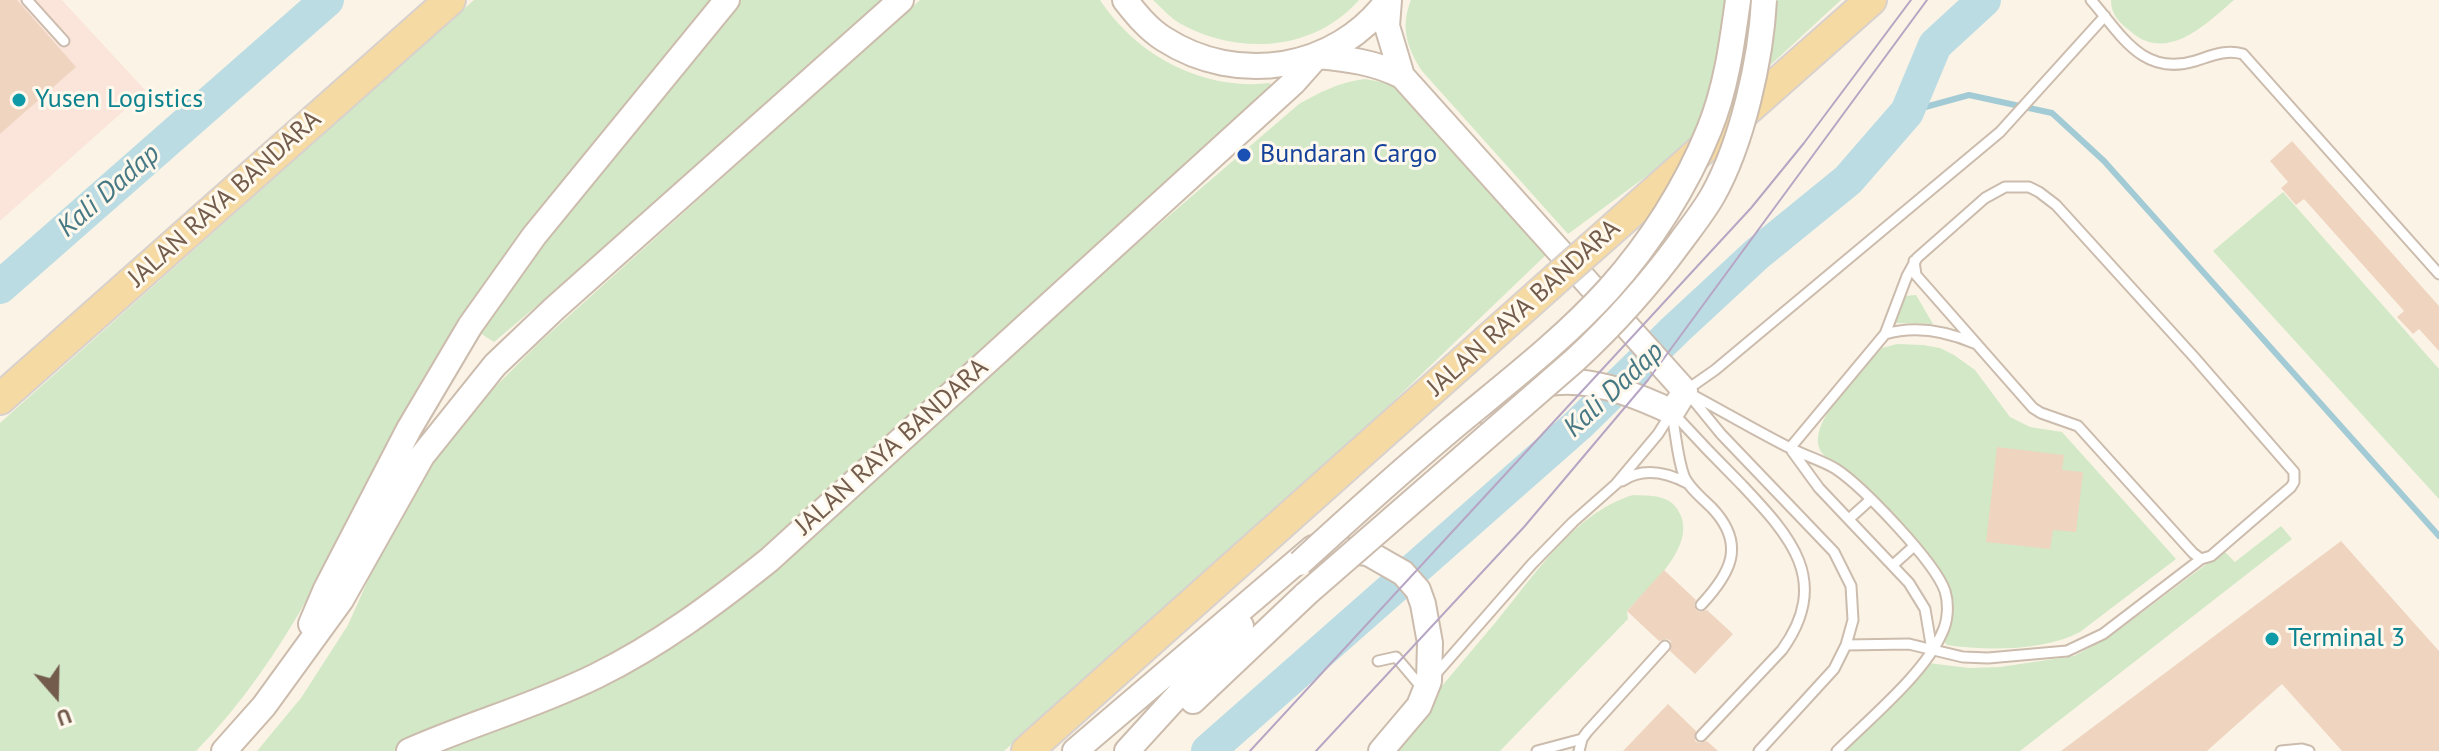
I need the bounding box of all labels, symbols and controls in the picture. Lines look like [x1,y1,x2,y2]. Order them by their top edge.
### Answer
place label: Yusen Logistics [35,84,203,116]
marker: Yusen Logistics [10,91,28,109]
street label: JALAN RAYA BANDARA [122,104,328,294]
water label: Kali Dadap [51,137,167,245]
place label: Bundaran Cargo [1260,139,1437,171]
marker: Bundaran Cargo [1235,146,1253,164]
street label: JALAN RAYA BANDARA [1421,213,1627,403]
water label: Kali Dadap [1557,335,1671,445]
street label: JALAN RAYA BANDARA [789,352,995,542]
place label: Terminal 3 [2288,623,2405,655]
marker: Terminal 3 [2263,630,2281,648]
north arrow [16,655,96,735]
text: U [53,702,75,733]

